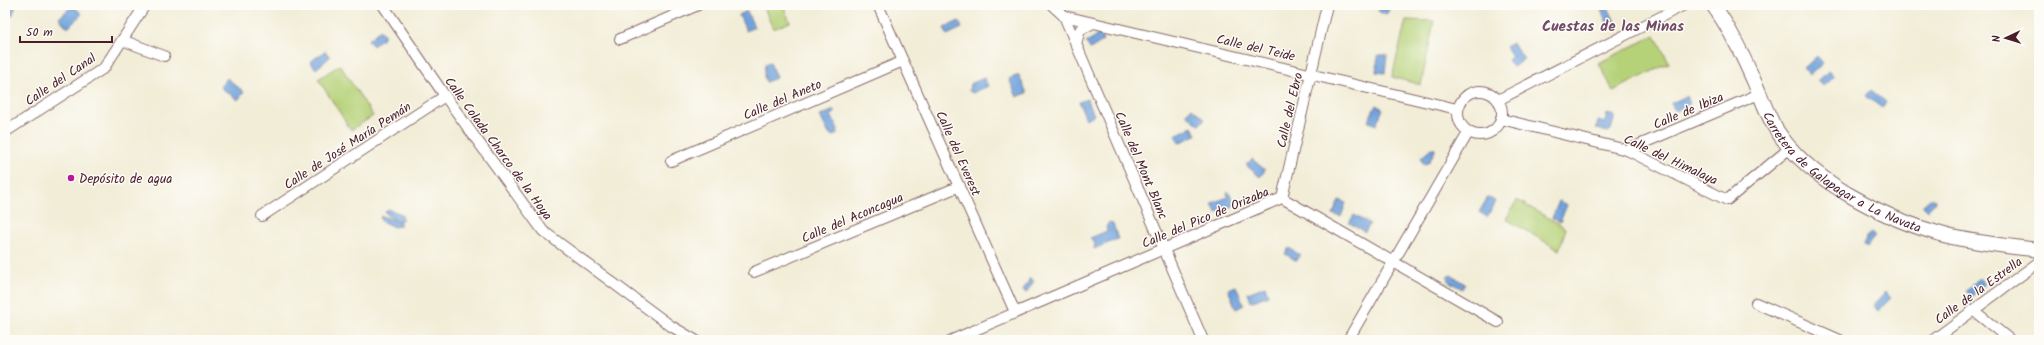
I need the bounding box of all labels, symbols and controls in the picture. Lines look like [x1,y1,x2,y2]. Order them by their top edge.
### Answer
district label: Cuestas de las Minas [1542,15,1684,39]
scale bar [20,18,112,44]
north arrow [1986,18,2026,58]
text: 50 m [26,23,53,42]
street label: Calle del Teide [1214,29,1297,68]
text: N [1988,34,2006,43]
street label: Calle del Canal [21,49,101,112]
street label: Calle del Ebro [1272,71,1309,150]
street label: Calle Colada Charco de la Hoya [438,73,557,225]
street label: Calle del Aneto [740,74,825,126]
street label: Calle de Ibiza [1650,87,1727,136]
street label: Calle de José María Pemán [280,97,416,196]
street label: Calle del Everest [929,107,986,201]
street label: Calle del Mont Blanc [1108,108,1173,223]
street label: Carretera de Galapagar a La Navata [1756,108,1924,239]
street label: Calle del Himalaya [1620,129,1721,191]
place label: Depósito de agua [79,169,172,190]
marker: Depósito de agua [66,173,76,183]
street label: Calle del Pico de Orizaba [1139,182,1273,255]
street label: Calle del Aconcagua [798,187,907,249]
street label: Calle de la Estrella [1931,252,2027,330]

